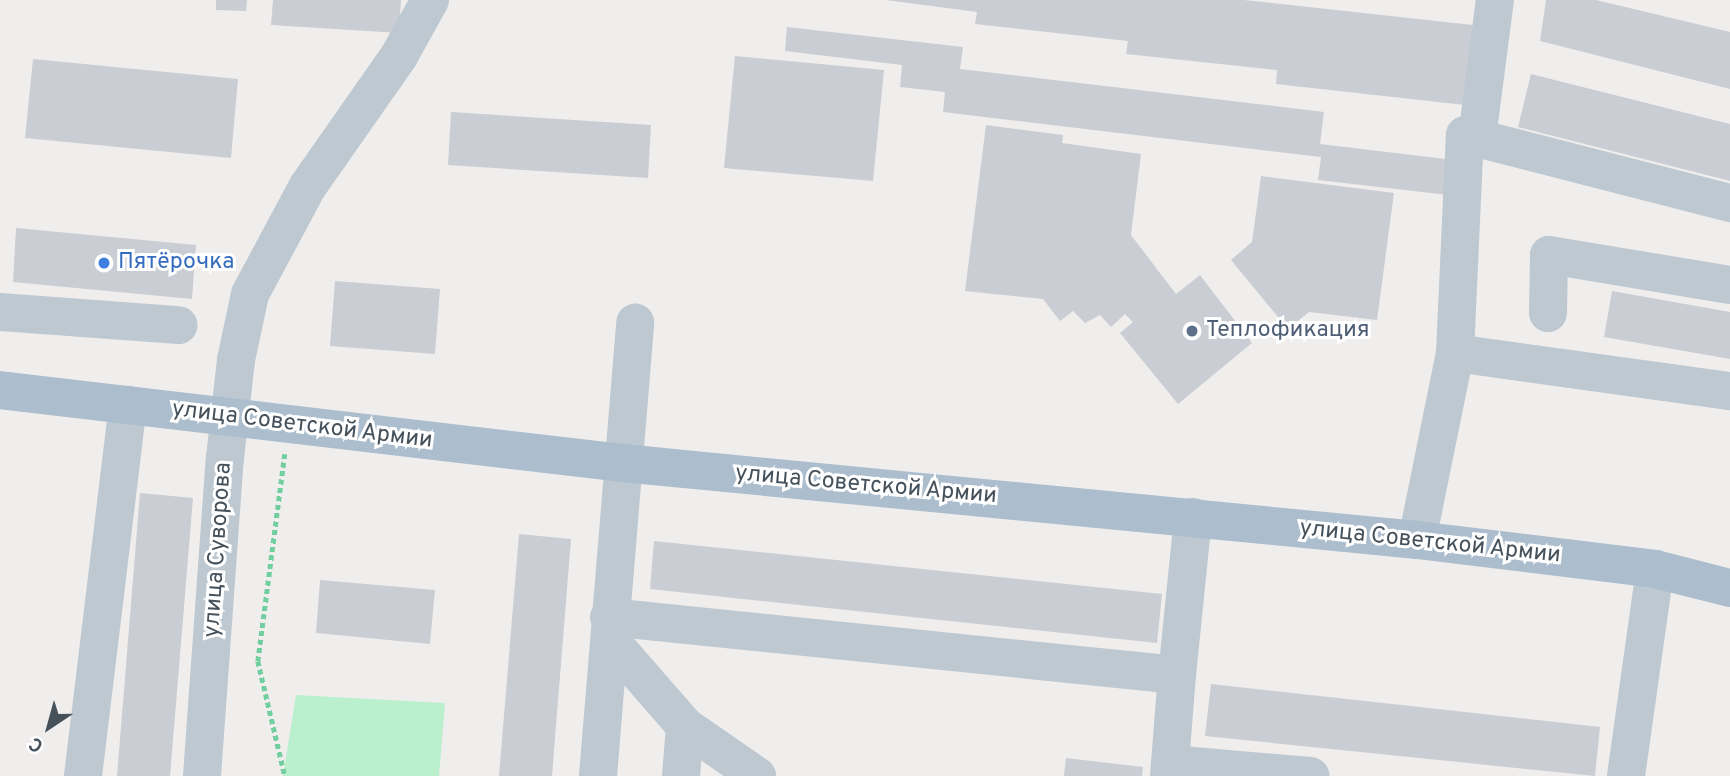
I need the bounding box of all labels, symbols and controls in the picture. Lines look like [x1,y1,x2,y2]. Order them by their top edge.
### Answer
place label: Пятёрочка [118,249,234,277]
marker: Пятёрочка [96,255,112,271]
place label: Теплофикация [1206,317,1369,345]
marker: Теплофикация [1184,323,1200,339]
street label: улица Советской Армии [170,396,434,456]
street label: улица Суворова [199,461,239,639]
street label: улица Советской Армии [734,461,998,511]
street label: улица Советской Армии [1298,516,1562,570]
north arrow [14,692,84,762]
text: С [25,731,49,757]

